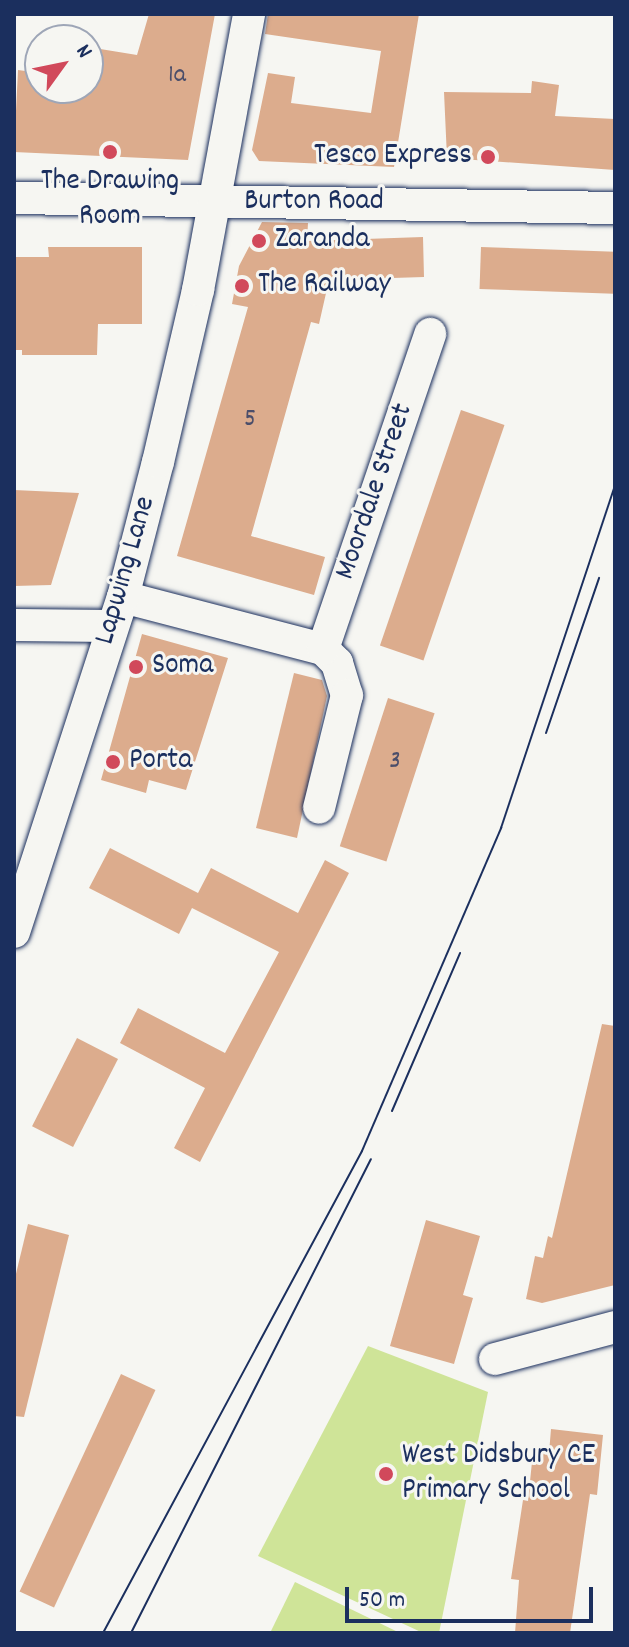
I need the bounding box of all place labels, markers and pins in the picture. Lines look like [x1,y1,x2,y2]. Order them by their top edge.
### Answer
place label: Tesco Express [314,139,472,175]
marker: The Drawing Room [101,143,119,161]
marker: Tesco Express [479,148,497,166]
place label: The Drawing Room [41,165,179,236]
place label: Zaranda [275,223,369,259]
marker: Zaranda [250,232,268,250]
place label: The Railway [258,268,391,304]
marker: The Railway [233,277,251,295]
place label: Soma [152,649,213,685]
marker: Soma [127,658,145,676]
place label: Porta [129,744,192,780]
marker: Porta [104,753,122,771]
place label: West Didsbury CE Primary School [402,1439,595,1510]
marker: West Didsbury CE Primary School [377,1465,395,1483]

